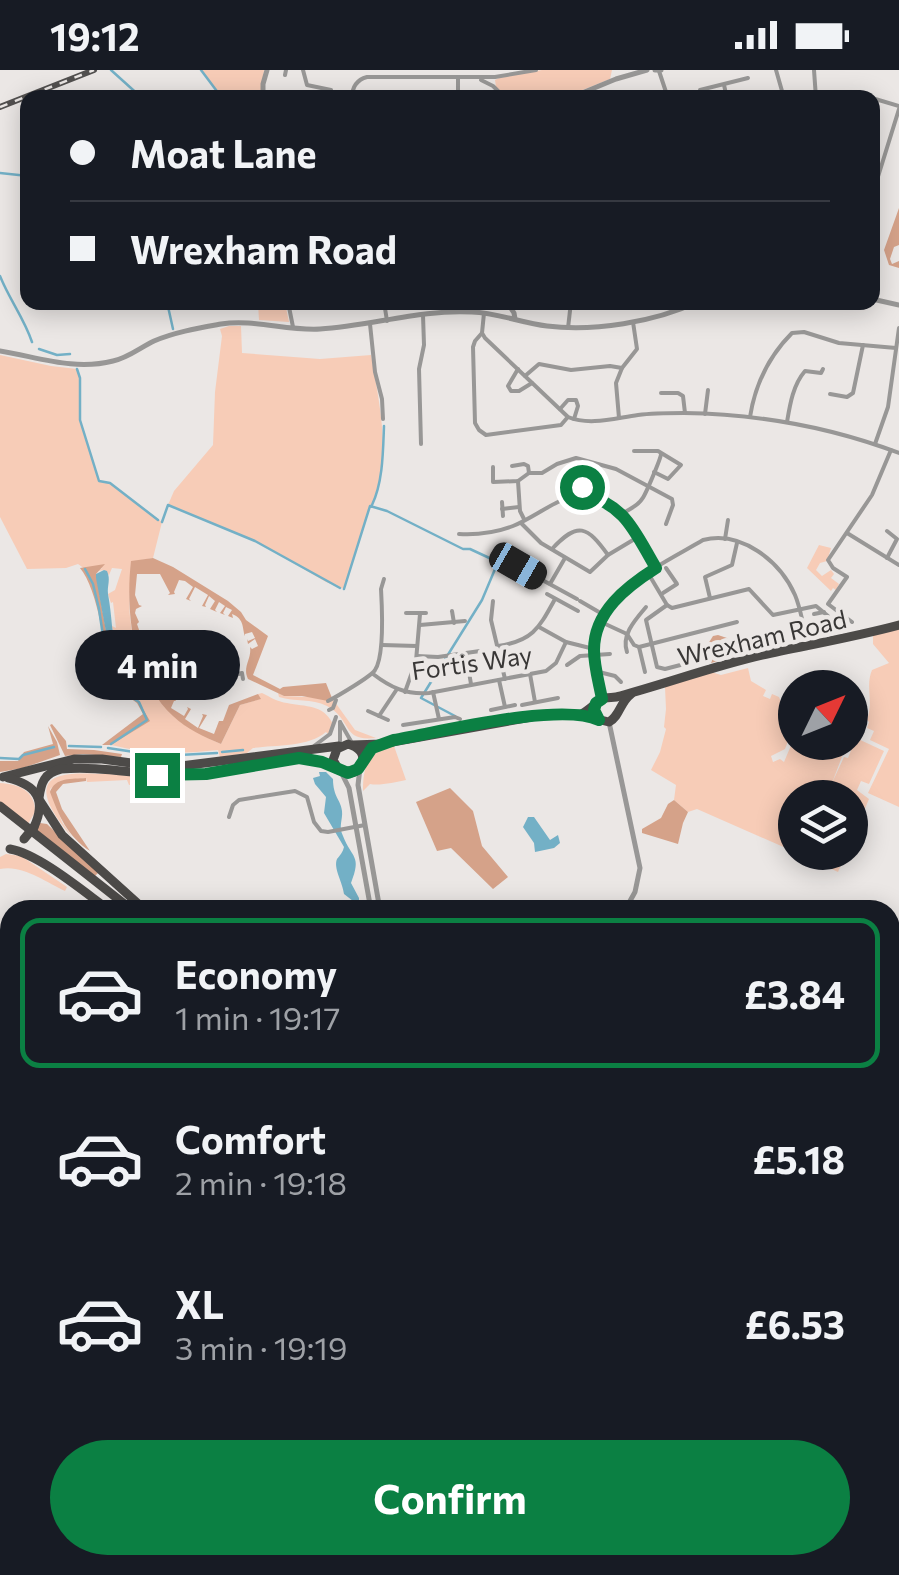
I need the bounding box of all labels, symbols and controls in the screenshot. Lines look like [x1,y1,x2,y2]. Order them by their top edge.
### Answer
text: 19:12 [50,12,140,59]
text: Moat Lane [130,129,317,176]
text: Wrexham Road [130,225,397,272]
route start [560,465,605,510]
car [485,538,551,594]
street label: Wrexham Road [674,603,849,671]
callout: 4 min [74,630,240,700]
street label: Fortis Way [410,639,534,685]
text: 4 min [117,645,198,685]
north arrow [778,670,868,760]
map controls [778,670,868,870]
route end [135,753,180,798]
button: layers [778,780,868,870]
icon: car [55,948,145,1038]
text: Economy [175,950,337,997]
text: £3.84 [744,970,845,1017]
text: 1 min · 19:17 [175,997,340,1037]
icon: car [55,1113,145,1203]
text: Comfort [175,1115,326,1162]
text: £5.18 [752,1135,845,1182]
text: 2 min · 19:18 [175,1162,347,1202]
icon: car [55,1278,145,1368]
text: XL [175,1280,224,1327]
text: £6.53 [745,1300,845,1347]
text: 3 min · 19:19 [175,1327,347,1367]
button: Confirm [50,1440,850,1555]

